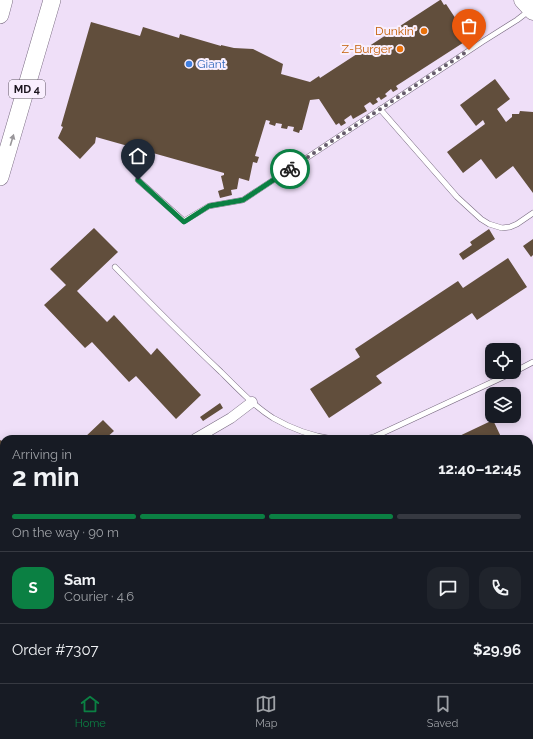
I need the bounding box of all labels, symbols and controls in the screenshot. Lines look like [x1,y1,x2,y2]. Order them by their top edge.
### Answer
pin [452,9,486,50]
icon: bag [458,15,480,37]
place label: Dunkin' [375,24,416,38]
marker: Dunkin' [419,26,429,36]
place label: Z-Burger [342,42,393,56]
marker: Z-Burger [395,44,405,54]
place label: Giant [197,57,226,71]
marker: Giant [184,59,194,69]
road number: MD 4 [9,80,45,98]
one-way arrow [9,134,15,146]
pin [121,139,155,180]
icon: home [127,145,149,167]
courier [270,149,310,189]
icon: bike [279,158,301,180]
map controls [485,343,521,423]
button: locate [485,343,521,379]
button: layers [485,387,521,423]
text: Arriving in [12,447,72,462]
text: 12:40–12:45 [438,460,521,478]
text: 2 min [12,462,79,492]
text: On the way · 90 m [12,525,119,540]
button: chat [427,567,469,609]
button: phone [479,567,521,609]
text: Sam [64,571,96,589]
text: S [28,579,38,597]
text: Courier · 4.6 [64,589,134,604]
text: Order #7307 [12,641,98,659]
text: $29.96 [473,641,521,659]
tab: Home [75,693,106,730]
tab: Map [255,693,278,730]
tab: Saved [427,693,458,730]

